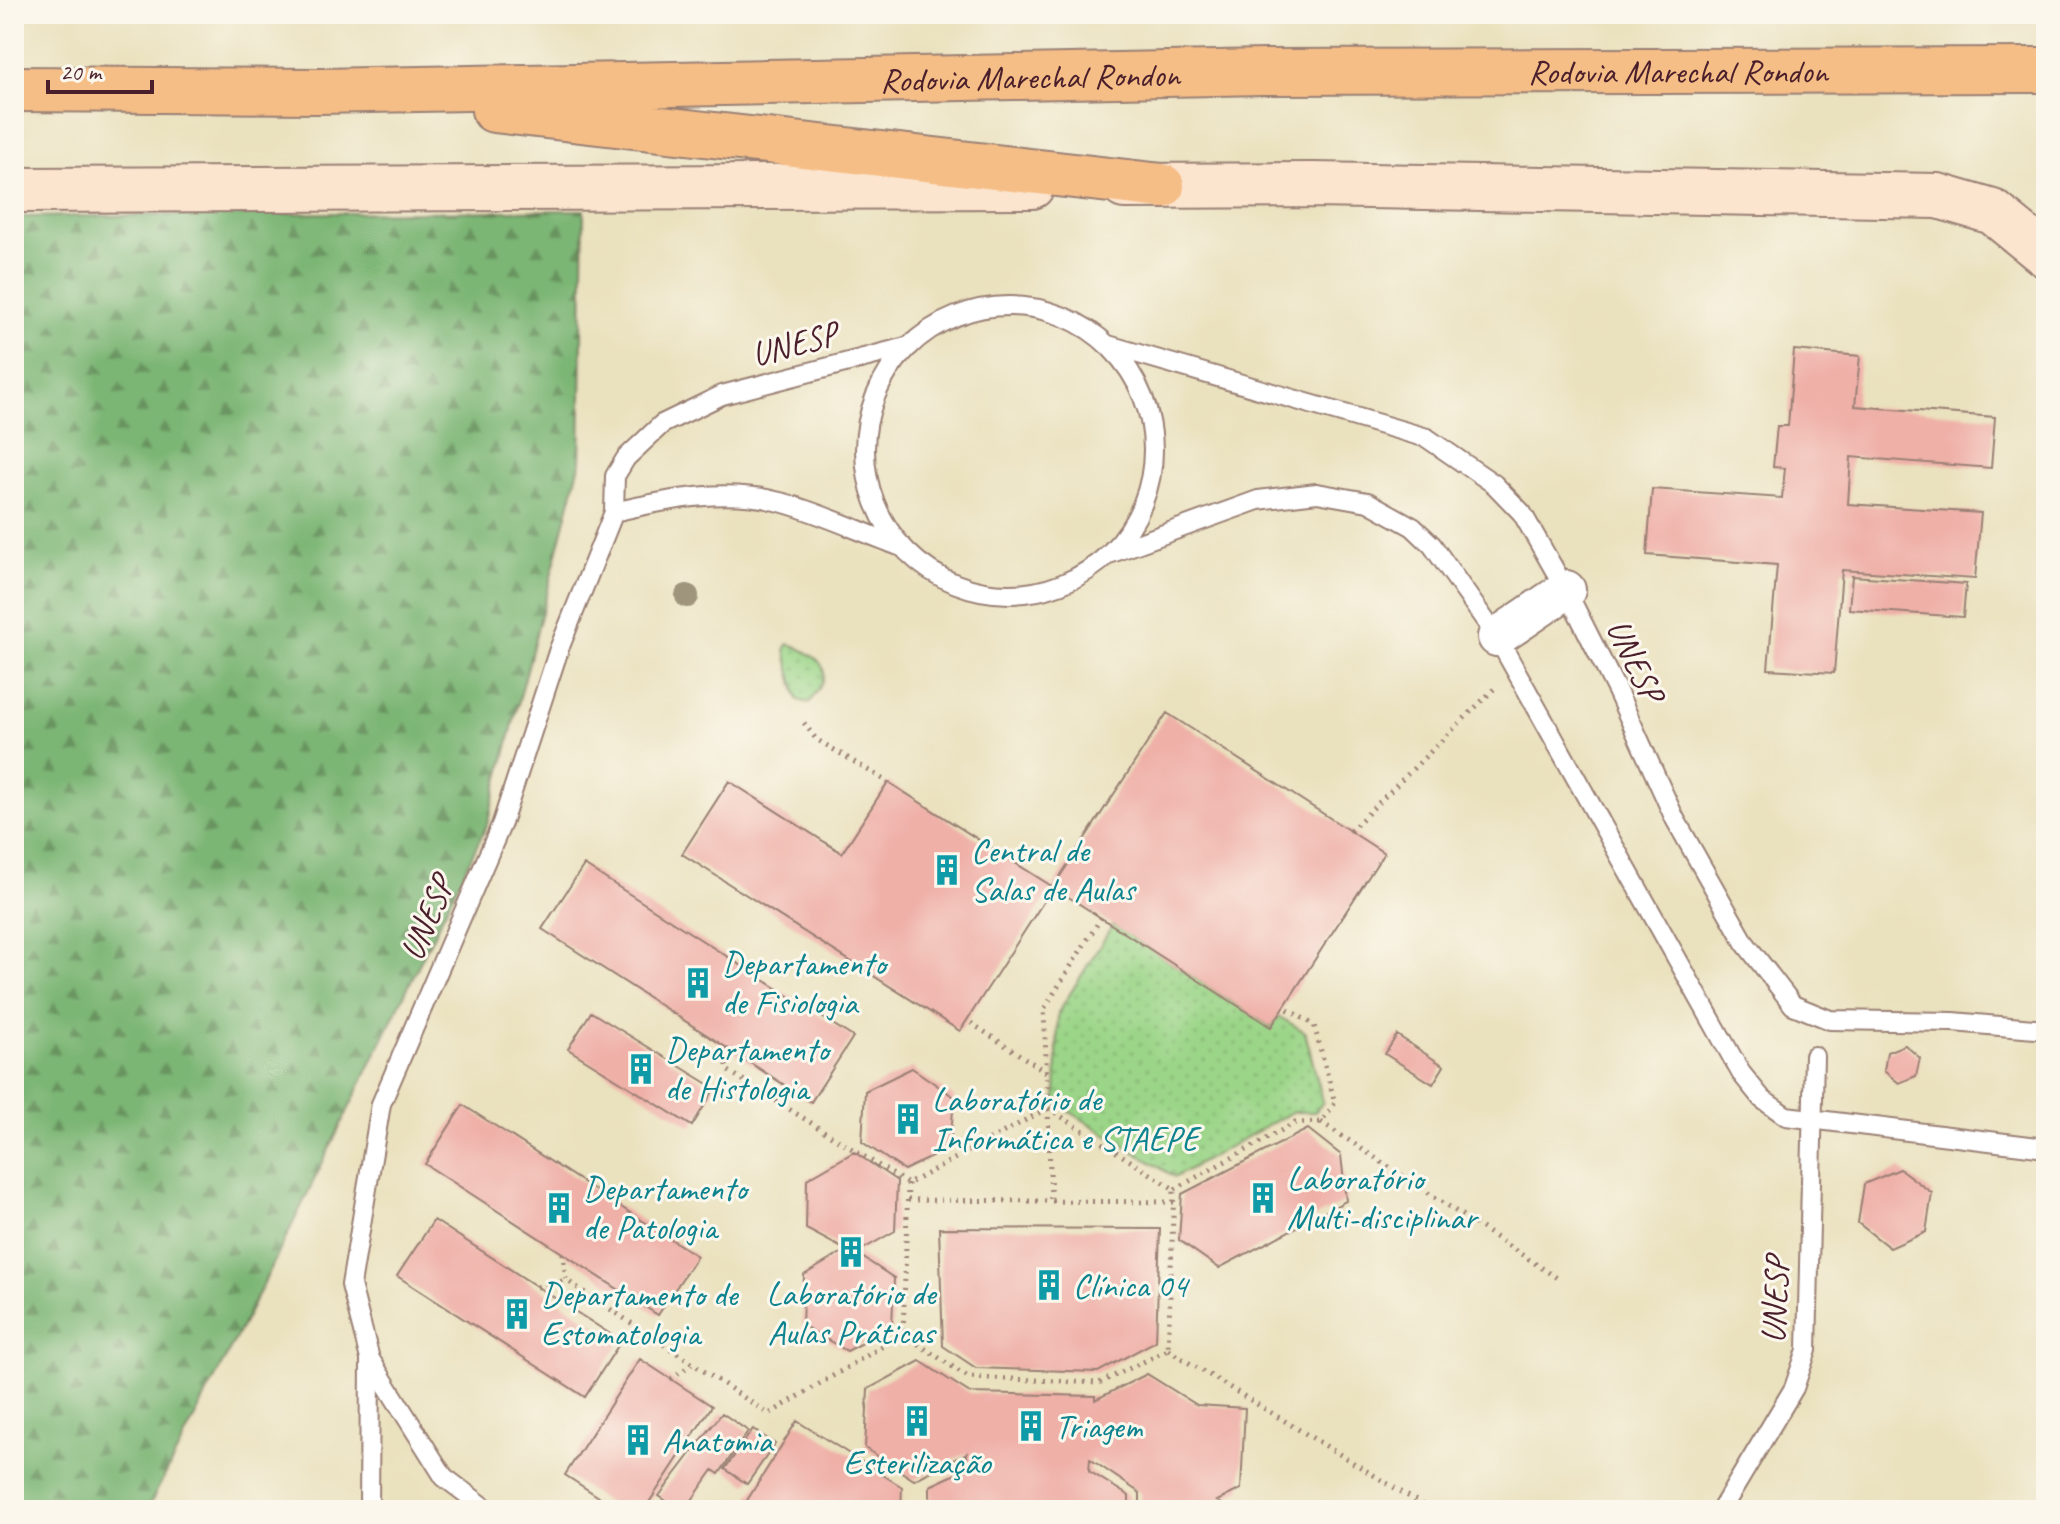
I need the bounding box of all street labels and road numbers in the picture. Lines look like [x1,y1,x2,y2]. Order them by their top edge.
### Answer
street label: Rodovia Marechal Rondon [1528,50,1829,93]
street label: Rodovia Marechal Rondon [880,53,1182,102]
street label: UNESP [747,310,846,375]
street label: UNESP [1597,612,1676,713]
street label: UNESP [390,865,465,966]
street label: UNESP [1751,1251,1798,1344]

